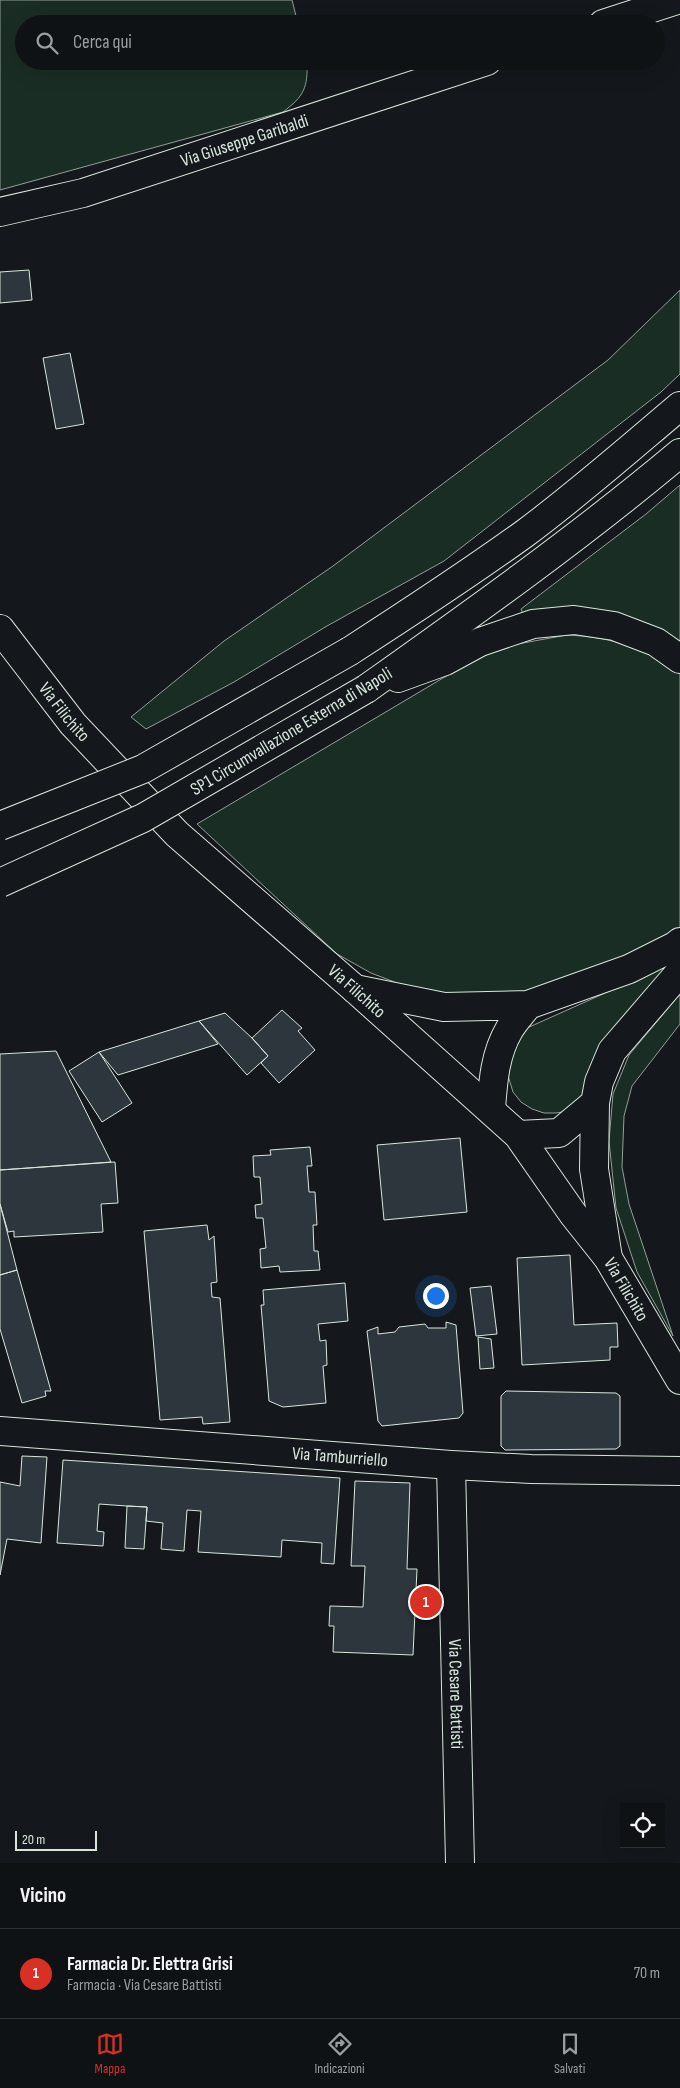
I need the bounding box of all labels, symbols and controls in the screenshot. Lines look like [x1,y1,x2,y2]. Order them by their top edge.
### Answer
search box [15,15,665,70]
icon: search [33,29,61,57]
text: Cerca qui [73,31,132,54]
street label: Via Giuseppe Garibaldi [178,110,311,171]
street label: SP1 Circumvallazione Esterna di Napoli [187,663,396,800]
street label: Via Filichito [34,678,94,746]
street label: Via Filichito [323,960,390,1022]
street label: Via Filichito [599,1254,653,1325]
your location [423,1283,449,1309]
street label: Via Tamburriello [291,1443,389,1471]
pin: 1 [410,1583,442,1621]
street label: Via Cesare Battisti [444,1639,467,1749]
map controls [620,1803,665,1848]
button: locate [620,1803,665,1848]
scale bar [15,1828,98,1851]
text: 20 m [22,1831,45,1848]
text: Vicino [20,1883,66,1908]
text: Farmacia Dr. Elettra Grisi [67,1953,233,1976]
text: 1 [33,1964,39,1983]
text: 70 m [634,1964,660,1983]
text: Farmacia · Via Cesare Battisti [67,1976,222,1995]
tab: Mappa [95,2030,125,2077]
tab: Indicazioni [315,2030,365,2077]
tab: Salvati [554,2030,585,2077]

